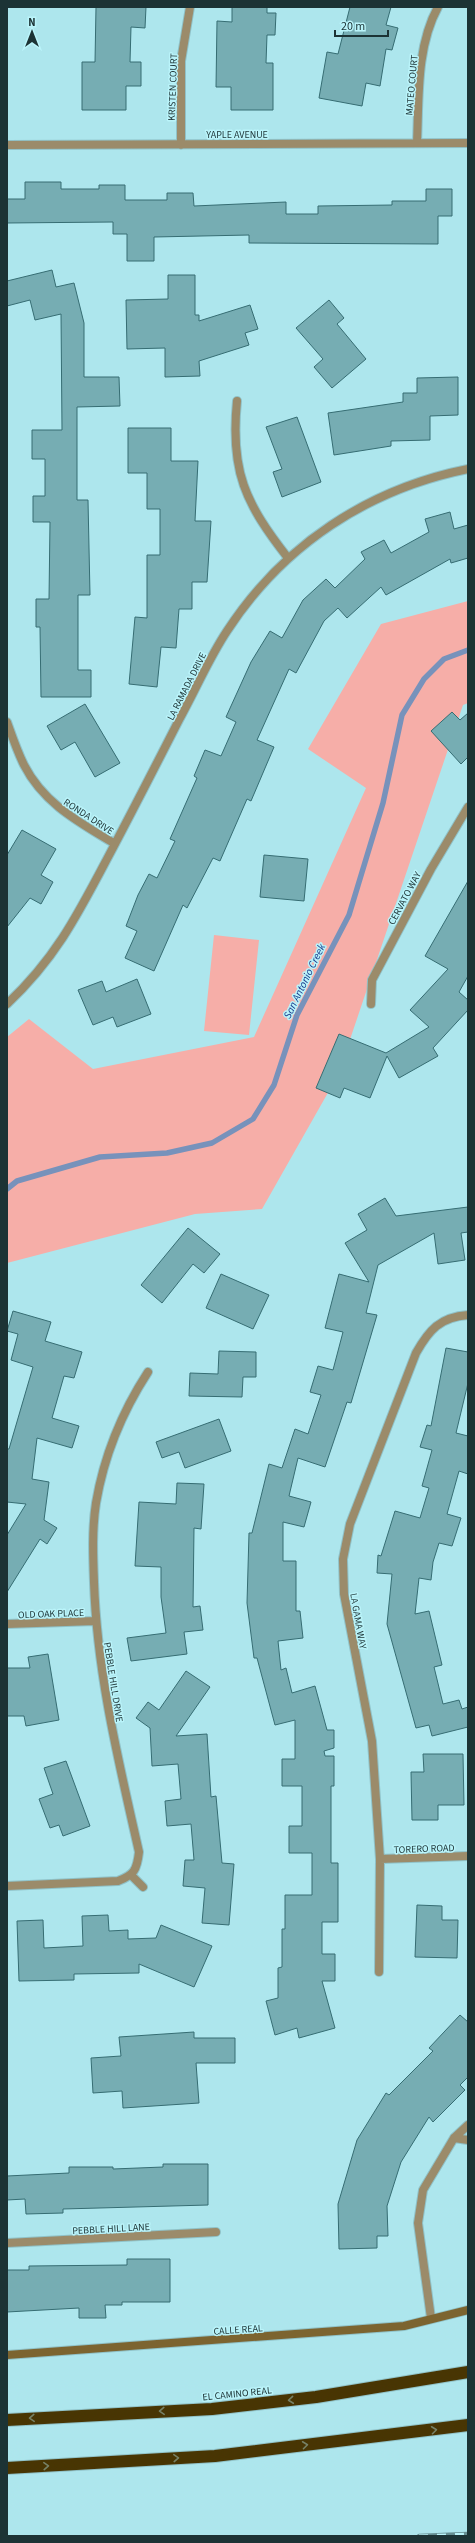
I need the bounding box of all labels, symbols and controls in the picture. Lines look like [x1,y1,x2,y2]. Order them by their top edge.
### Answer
north arrow [12,12,52,52]
scale bar [335,12,388,38]
text: N [28,15,36,30]
text: 20 m [341,18,365,35]
street label: KRISTEN COURT [165,52,181,121]
street label: MATEO COURT [402,54,422,116]
street label: YAPLE AVENUE [205,128,268,142]
street label: LA RAMADA DRIVE [164,650,210,723]
street label: RONDA DRIVE [61,795,116,838]
street label: CERVATO WAY [385,869,425,927]
water label: San Antonio Creek [280,941,329,1021]
street label: LA GAMA WAY [346,1592,370,1650]
street label: OLD OAK PLACE [18,1606,84,1622]
street label: PEBBLE HILL DRIVE [100,1641,126,1723]
street label: TORERO ROAD [393,1841,455,1857]
street label: PEBBLE HILL LANE [72,2220,150,2238]
street label: CALLE REAL [213,2321,263,2339]
street label: EL CAMINO REAL [202,2383,273,2405]
one-way arrow [288,2395,294,2404]
one-way arrow [159,2407,165,2416]
one-way arrow [29,2414,35,2423]
one-way arrow [431,2425,437,2434]
one-way arrow [302,2441,308,2450]
one-way arrow [173,2454,179,2463]
one-way arrow [43,2461,49,2470]

